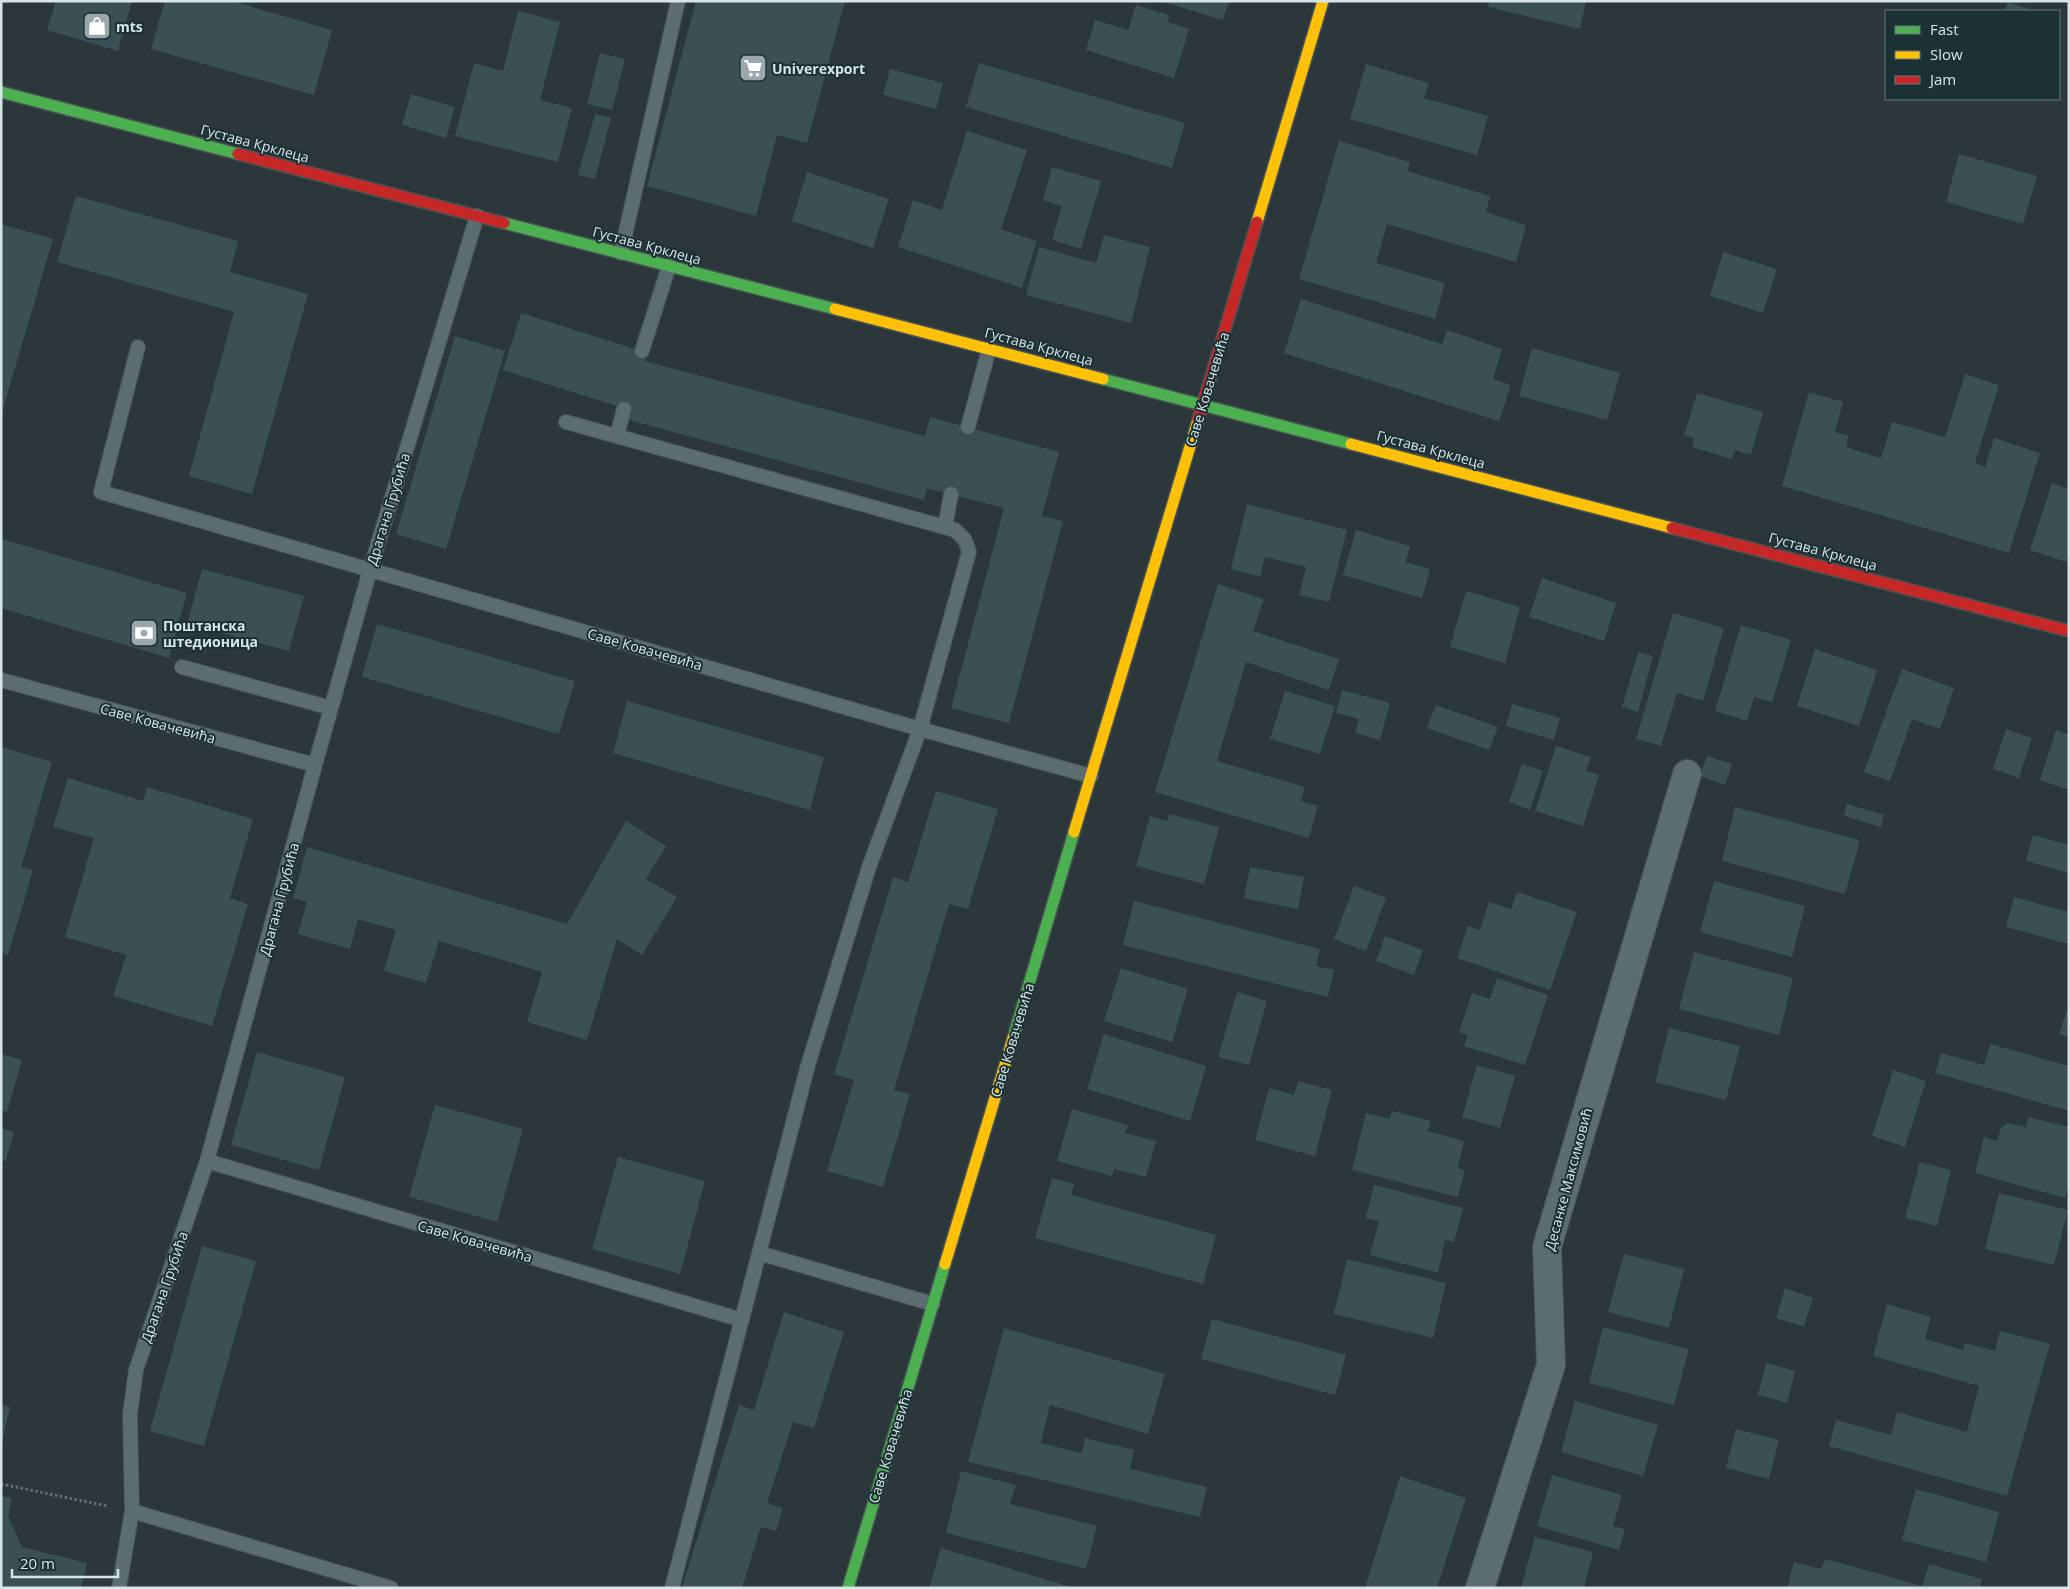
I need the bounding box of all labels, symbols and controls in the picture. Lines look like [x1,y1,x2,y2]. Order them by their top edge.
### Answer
legend [1885,10,2060,100]
shop icon: mts [82,11,112,41]
place label: mts [116,17,143,36]
text: Fast [1930,19,1959,39]
text: Slow [1930,44,1963,64]
supermarket icon: Univerexport [738,53,768,83]
place label: Univerexport [772,59,865,78]
text: Jam [1928,69,1956,89]
street label: Густава Крклеца [199,119,311,167]
street label: Густава Крклеца [591,221,703,269]
street label: Густава Крклеца [983,322,1095,370]
street label: Саве Ковачевића [1181,330,1233,448]
street label: Густава Крклеца [1375,425,1487,473]
street label: Драгана Грубића [362,451,414,567]
street label: Густава Крклеца [1767,527,1879,575]
place label: Поштанска штедионица [163,616,258,651]
bank icon: Поштанска штедионица [129,618,159,648]
street label: Саве Ковачевића [585,624,705,674]
street label: Саве Ковачевића [98,698,218,748]
street label: Драгана Грубића [255,840,303,958]
street label: Саве Ковачевића [986,981,1038,1099]
street label: Десанке Максимовић [1540,1106,1596,1252]
street label: Саве Ковачевића [415,1216,535,1266]
street label: Драгана Грубића [136,1229,192,1345]
street label: Саве Ковачевића [864,1387,916,1505]
scale bar [12,1546,119,1578]
text: 20 m [20,1553,55,1573]

